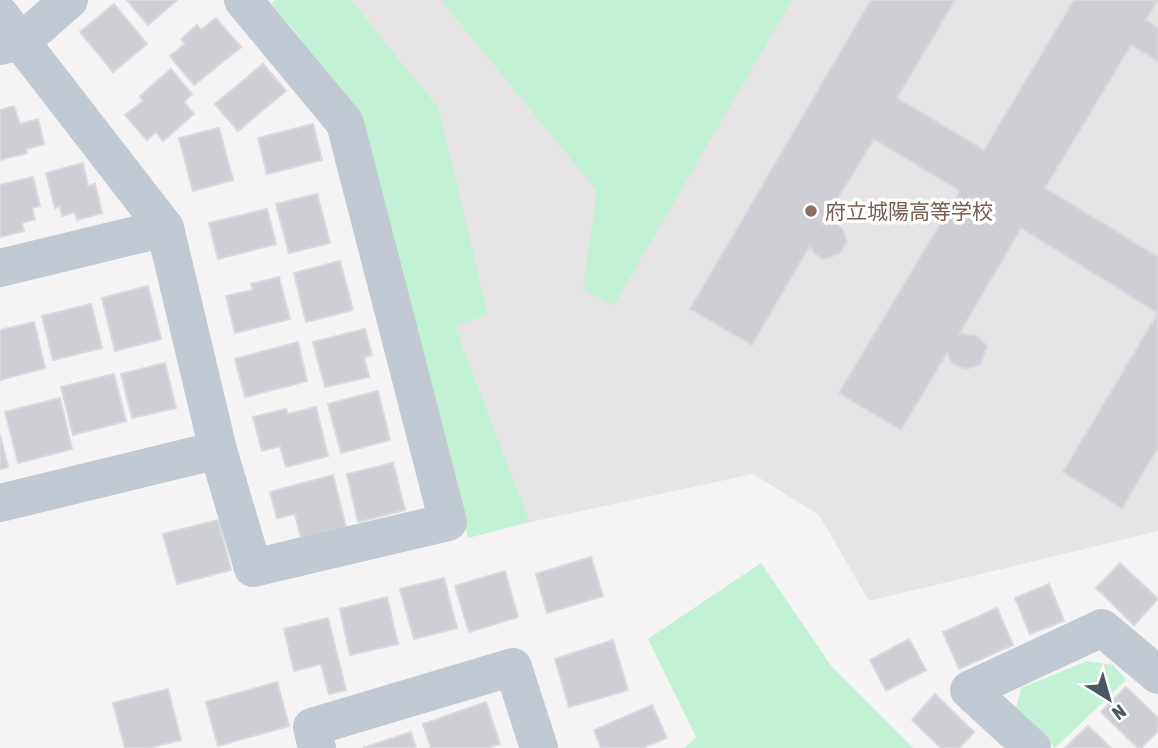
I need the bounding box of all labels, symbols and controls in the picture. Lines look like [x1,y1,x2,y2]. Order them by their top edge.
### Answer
place label: 府立城陽高等学校 [825,199,993,223]
marker: 府立城陽高等学校 [803,203,819,219]
north arrow [1074,664,1144,734]
text: N [1108,700,1130,725]

